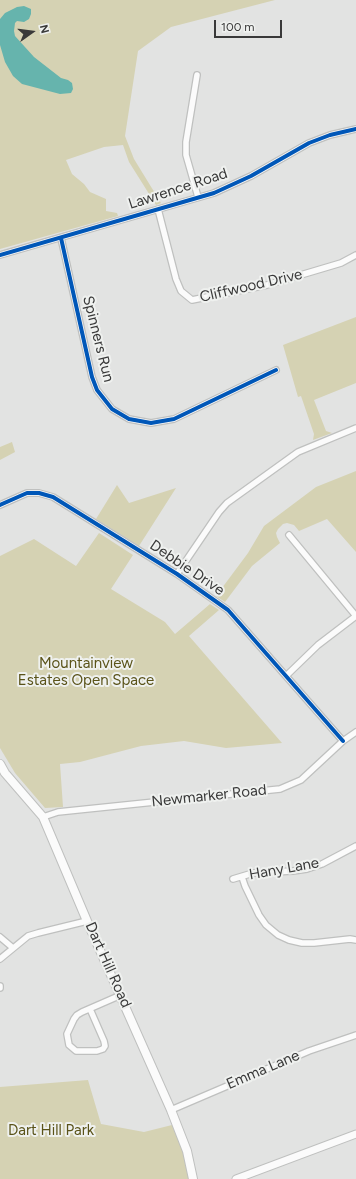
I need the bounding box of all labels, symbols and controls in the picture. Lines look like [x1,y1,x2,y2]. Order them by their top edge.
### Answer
north arrow [12,12,52,52]
scale bar [216,12,284,38]
text: 100 m [221,20,255,34]
text: N [37,23,51,35]
street label: Lawrence Road [126,164,230,214]
street label: Cliffwood Drive [198,265,304,307]
street label: Spinners Run [79,294,117,384]
street label: Debbie Drive [146,536,228,600]
park label: Mountainview Estates Open Space [18,655,154,690]
street label: Newmarker Road [151,781,267,811]
street label: Hany Lane [248,854,320,884]
street label: Dart Hill Road [81,919,135,1011]
street label: Emma Lane [224,1047,302,1093]
park label: Dart Hill Park [8,1122,94,1140]

